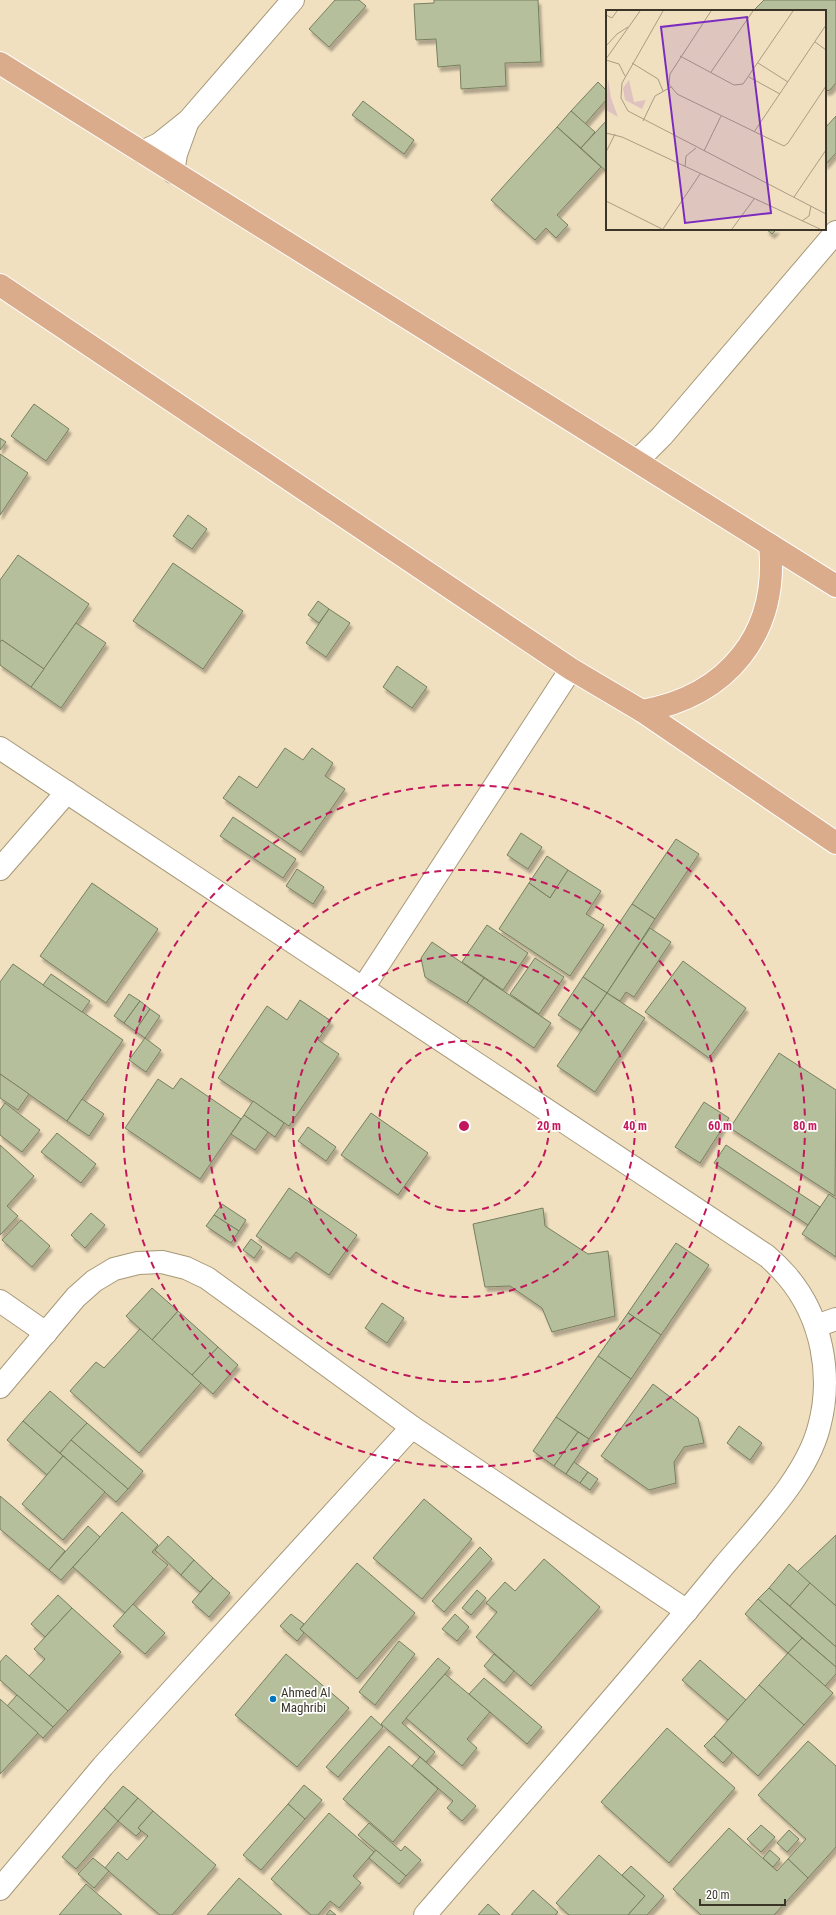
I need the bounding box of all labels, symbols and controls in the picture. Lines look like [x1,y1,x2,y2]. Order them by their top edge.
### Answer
inset map [606,10,826,230]
centre of rings [457,1119,471,1133]
text: 20 m [537,1119,561,1133]
text: 40 m [623,1119,647,1133]
text: 60 m [708,1119,732,1133]
text: 80 m [793,1119,817,1133]
place label: Ahmed Al Maghribi [281,1685,331,1715]
marker: Ahmed Al Maghribi [268,1694,278,1704]
scale bar [700,1881,785,1907]
text: 20 m [706,1888,730,1902]

